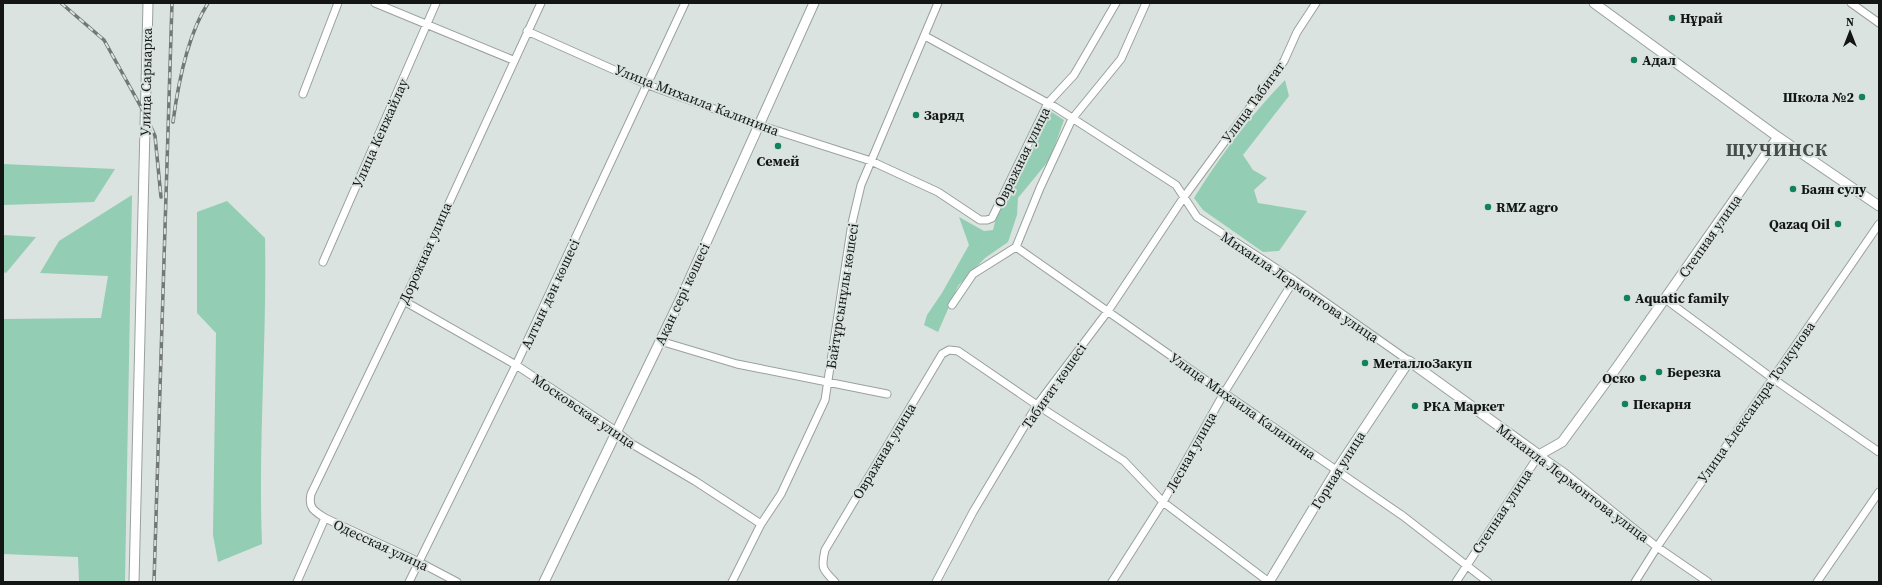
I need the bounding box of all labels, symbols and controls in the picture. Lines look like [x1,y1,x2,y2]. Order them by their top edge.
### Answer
place label: Нұрай [1680,8,1723,28]
north arrow [1830,12,1870,52]
marker: Нұрай [1667,13,1677,23]
text: N [1846,15,1854,30]
street label: Улица Сарыарка [135,27,157,136]
place label: Адал [1642,50,1676,70]
marker: Адал [1629,55,1639,65]
street label: Улица Табигат [1217,57,1290,147]
street label: Улица Михаила Калинина [612,59,783,141]
street label: Улица Кенжайлау [347,75,413,191]
place label: Школа №2 [1783,87,1854,107]
marker: Школа №2 [1857,92,1867,102]
street label: Овражная улица [989,103,1055,210]
place label: Заряд [924,105,965,125]
marker: Заряд [911,110,921,120]
district label: ЩУЧИНСК [1726,137,1828,162]
marker: Семей [773,141,783,151]
place label: Семей [757,151,799,171]
place label: Баян сулу [1801,179,1867,199]
marker: Баян сулу [1788,184,1798,194]
street label: Степная улица [1674,190,1747,282]
place label: RMZ agro [1496,197,1558,217]
street label: Дорожная улица [394,198,457,307]
marker: RMZ agro [1483,202,1493,212]
place label: Qazaq Oil [1769,214,1830,234]
marker: Qazaq Oil [1833,219,1843,229]
street label: Байтұрсынұлы көшесі [821,222,863,370]
street label: Михаила Лермонтова улица [1217,227,1384,348]
street label: Алтын дән көшесі [516,236,584,352]
street label: Ақан сері көшесі [650,240,714,348]
place label: Aquatic family [1635,288,1730,308]
marker: Aquatic family [1622,293,1632,303]
street label: Улица Александра Толкунова [1692,316,1820,487]
street label: Табиғат көшесі [1017,339,1091,433]
street label: Улица Михаила Калинина [1166,348,1321,465]
place label: МеталлоЗакуп [1373,353,1472,373]
marker: МеталлоЗакуп [1360,358,1370,368]
place label: Березка [1667,362,1722,382]
marker: Березка [1654,367,1664,377]
place label: Оско [1602,368,1635,388]
street label: Московская улица [528,369,640,454]
marker: Оско [1638,373,1648,383]
place label: Пекарня [1633,394,1691,414]
place label: РКА Маркет [1423,396,1505,416]
street label: Овражная улица [847,398,921,503]
marker: Пекарня [1620,399,1630,409]
marker: РКА Маркет [1410,401,1420,411]
street label: Лесная улица [1161,407,1222,496]
street label: Михаила Лермонтова улица [1492,419,1654,548]
street label: Горная улица [1306,426,1370,513]
street label: Степная улица [1467,464,1537,557]
street label: Одесская улица [330,514,433,576]

